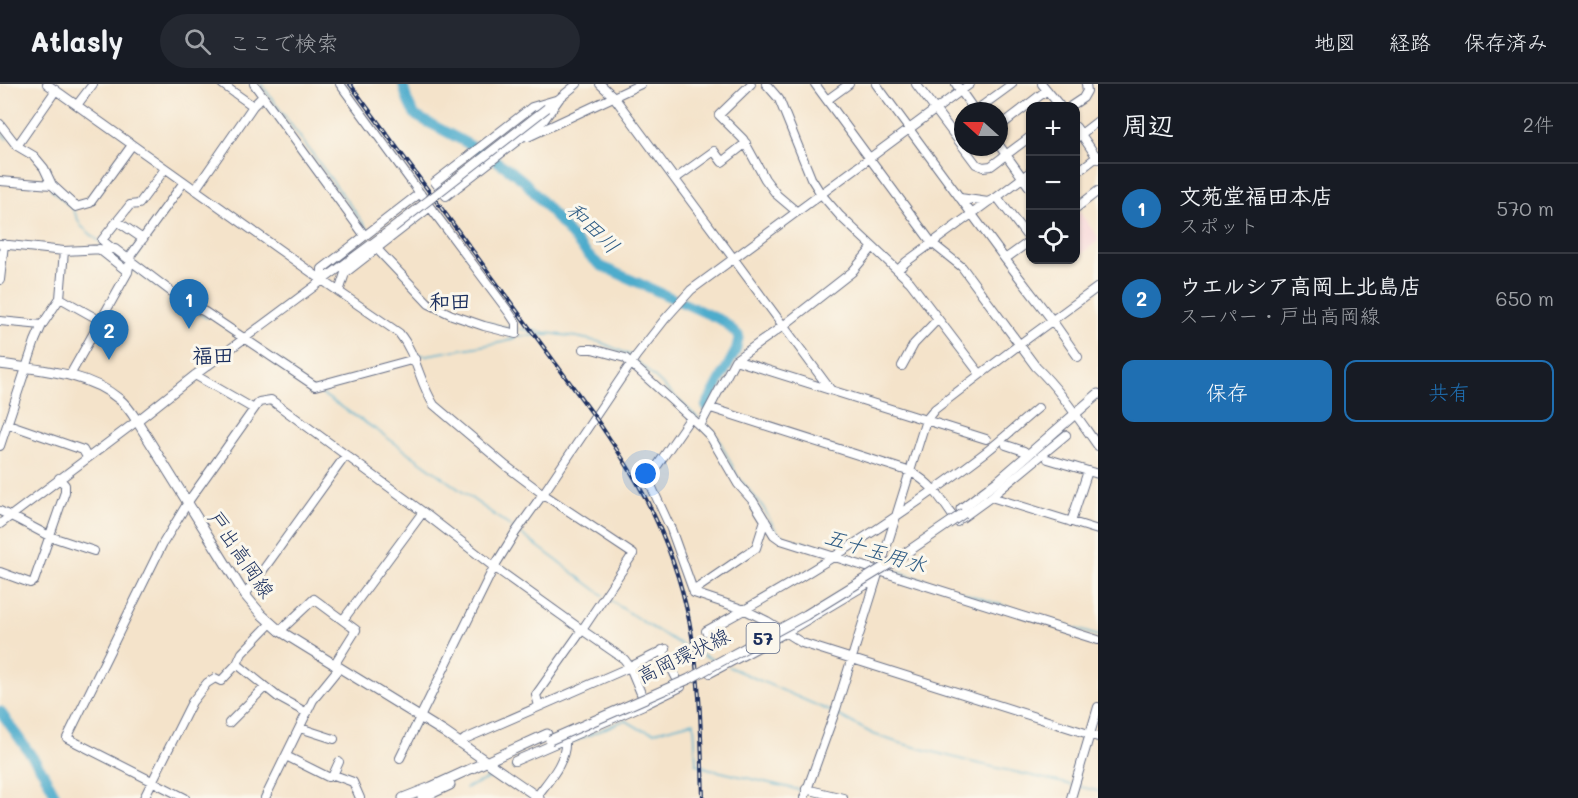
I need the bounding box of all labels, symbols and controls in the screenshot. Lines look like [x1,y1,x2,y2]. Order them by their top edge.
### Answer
search box [160,14,580,68]
text: Atlasly [30,23,124,59]
icon: search [181,25,214,58]
text: ここで検索 [229,28,339,57]
text: 地図 [1314,28,1356,55]
text: 経路 [1389,28,1431,55]
text: 保存済み [1464,28,1548,55]
north arrow [954,102,1008,156]
map controls [1026,102,1080,264]
button: + [1026,102,1080,156]
text: 周辺 [1122,108,1174,142]
text: 2件 [1523,111,1554,137]
button: − [1026,156,1080,210]
text: 文苑堂福田本店 [1179,181,1333,210]
water label: 和田川 [562,195,626,259]
text: 1 [1137,195,1146,221]
text: 570 m [1497,195,1554,221]
button: locate [1026,210,1080,264]
text: スポット [1179,212,1259,238]
text: ウエルシア高岡上北島店 [1179,271,1421,300]
pin: 1 [170,280,208,329]
text: 2 [1136,285,1147,311]
text: 650 m [1496,285,1554,311]
district label: 和田 [429,287,471,314]
text: スーパー · 戸出高岡線 [1179,302,1380,328]
pin: 2 [90,310,128,360]
district label: 福田 [192,341,234,368]
button: 保存 [1122,360,1332,422]
button: 共有 [1344,360,1554,422]
your location [631,459,660,488]
street label: 戸出高岡線 [203,505,281,603]
water label: 五十玉用水 [822,522,930,578]
street label: 高岡環状線 [632,621,734,689]
road number: 57 [746,623,780,653]

